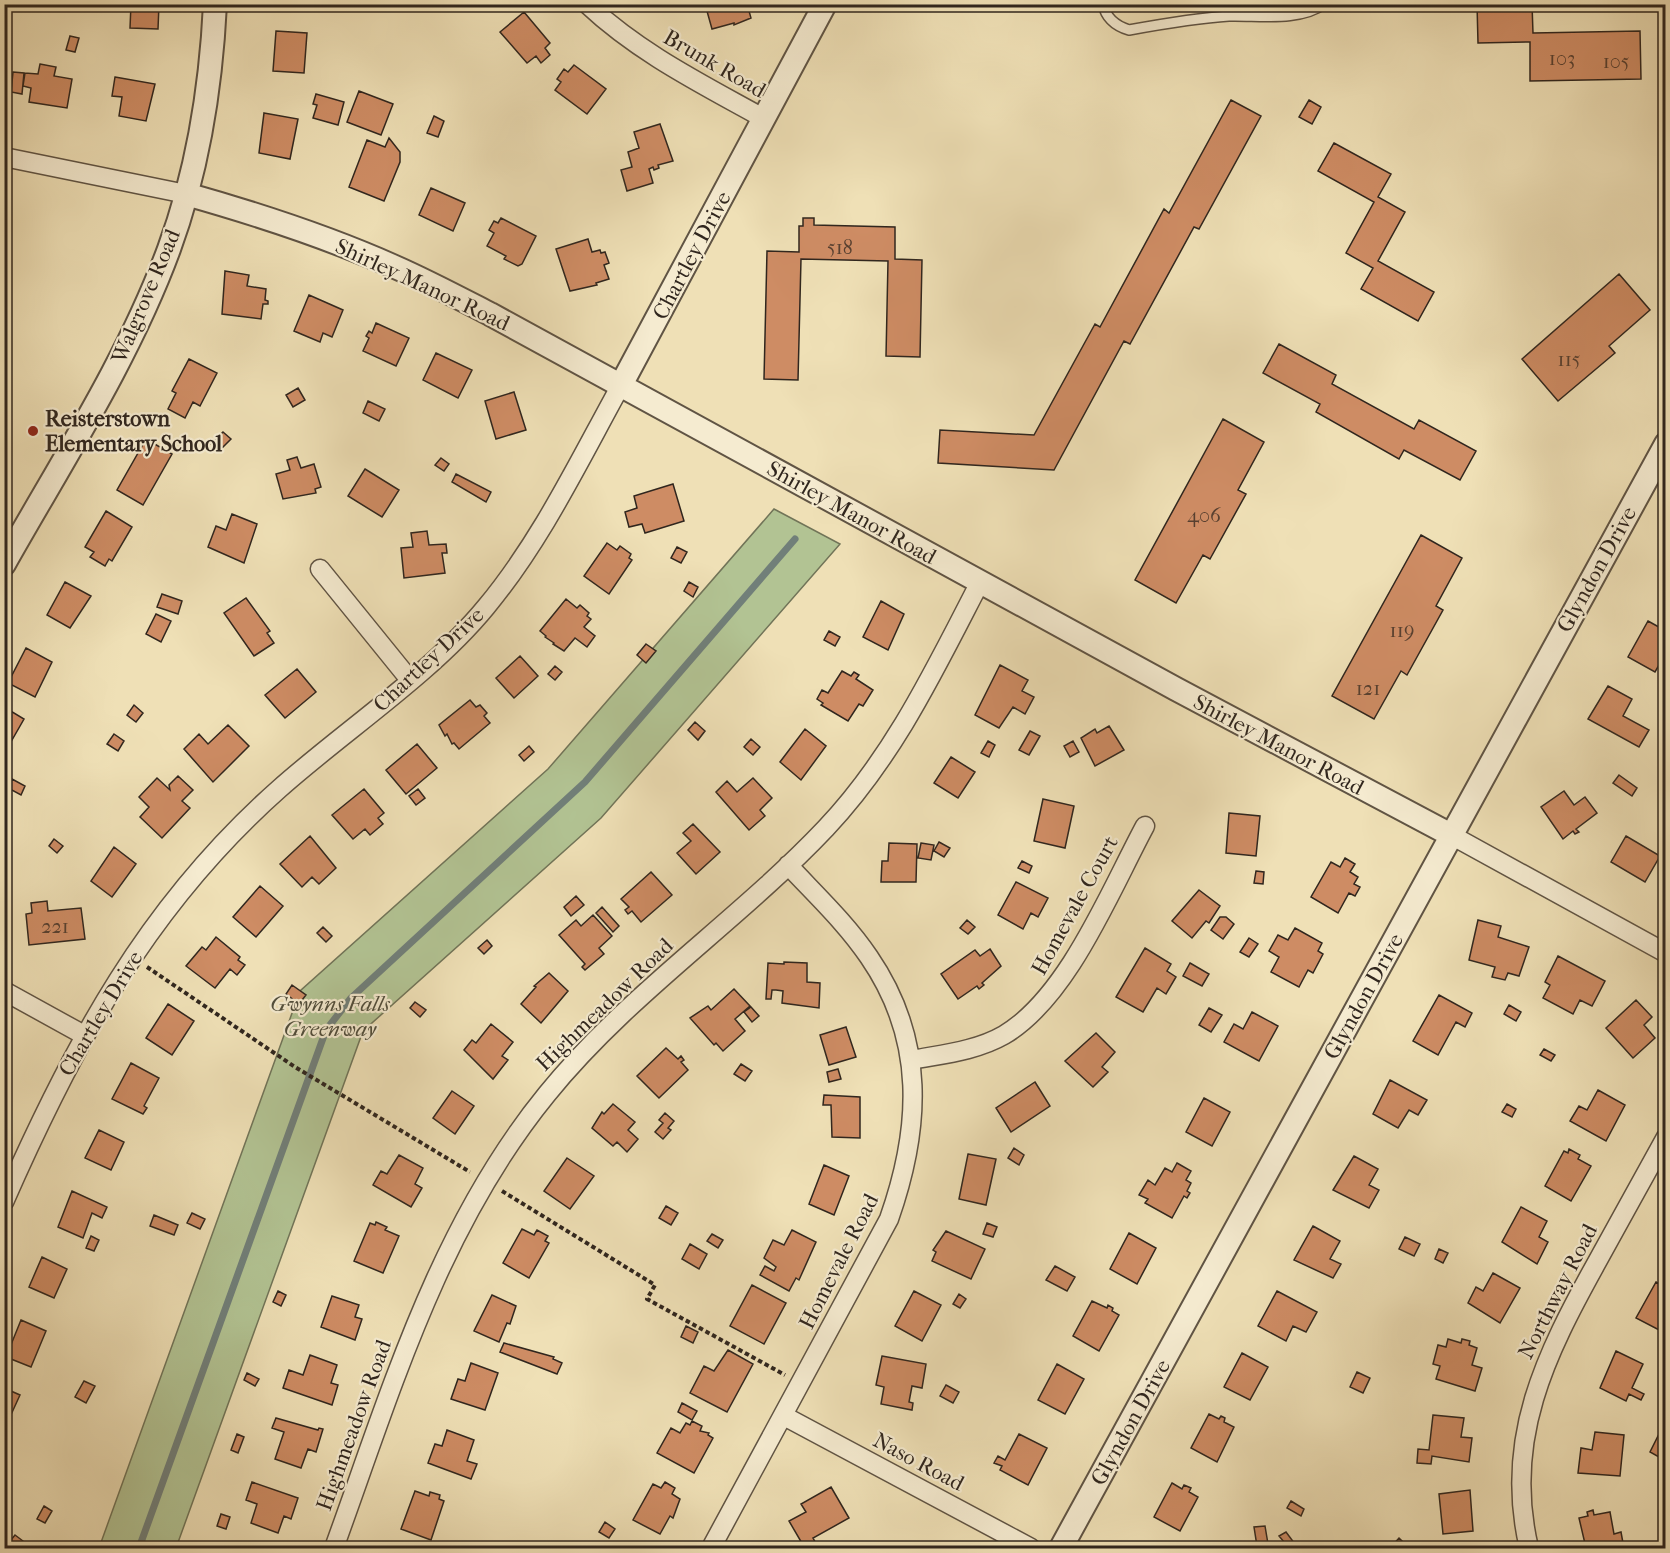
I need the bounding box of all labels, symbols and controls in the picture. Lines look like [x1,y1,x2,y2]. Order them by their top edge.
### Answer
street label: Brunk Road [659,24,771,104]
house number: 103 [1549,47,1575,70]
house number: 105 [1603,50,1629,73]
street label: Chartley Drive [647,187,737,324]
street label: Walgrove Road [106,224,186,368]
street label: Shirley Manor Road [331,233,515,337]
house number: 518 [827,236,853,259]
house number: 115 [1558,348,1580,371]
place label: Reisterstown Elementary School [45,406,223,457]
marker: Reisterstown Elementary School [26,424,40,438]
street label: Shirley Manor Road [762,456,942,571]
street label: Glyndon Drive [1552,502,1642,637]
house number: 406 [1187,504,1221,527]
street label: Chartley Drive [368,602,489,717]
house number: 119 [1390,619,1414,642]
house number: 121 [1356,677,1380,700]
street label: Shirley Manor Road [1189,689,1369,801]
street label: Homevale Court [1026,831,1124,980]
house number: 221 [41,915,69,938]
street label: Glyndon Drive [1319,929,1409,1064]
street label: Highmeadow Road [531,932,679,1077]
street label: Chartley Drive [53,946,148,1081]
park label: Gwynns Falls Greenway [270,991,391,1042]
street label: Homevale Road [794,1188,885,1334]
street label: Northway Road [1513,1219,1604,1363]
street label: Highmeadow Road [311,1335,397,1514]
street label: Glyndon Drive [1086,1355,1176,1490]
street label: Naso Road [869,1427,969,1497]

